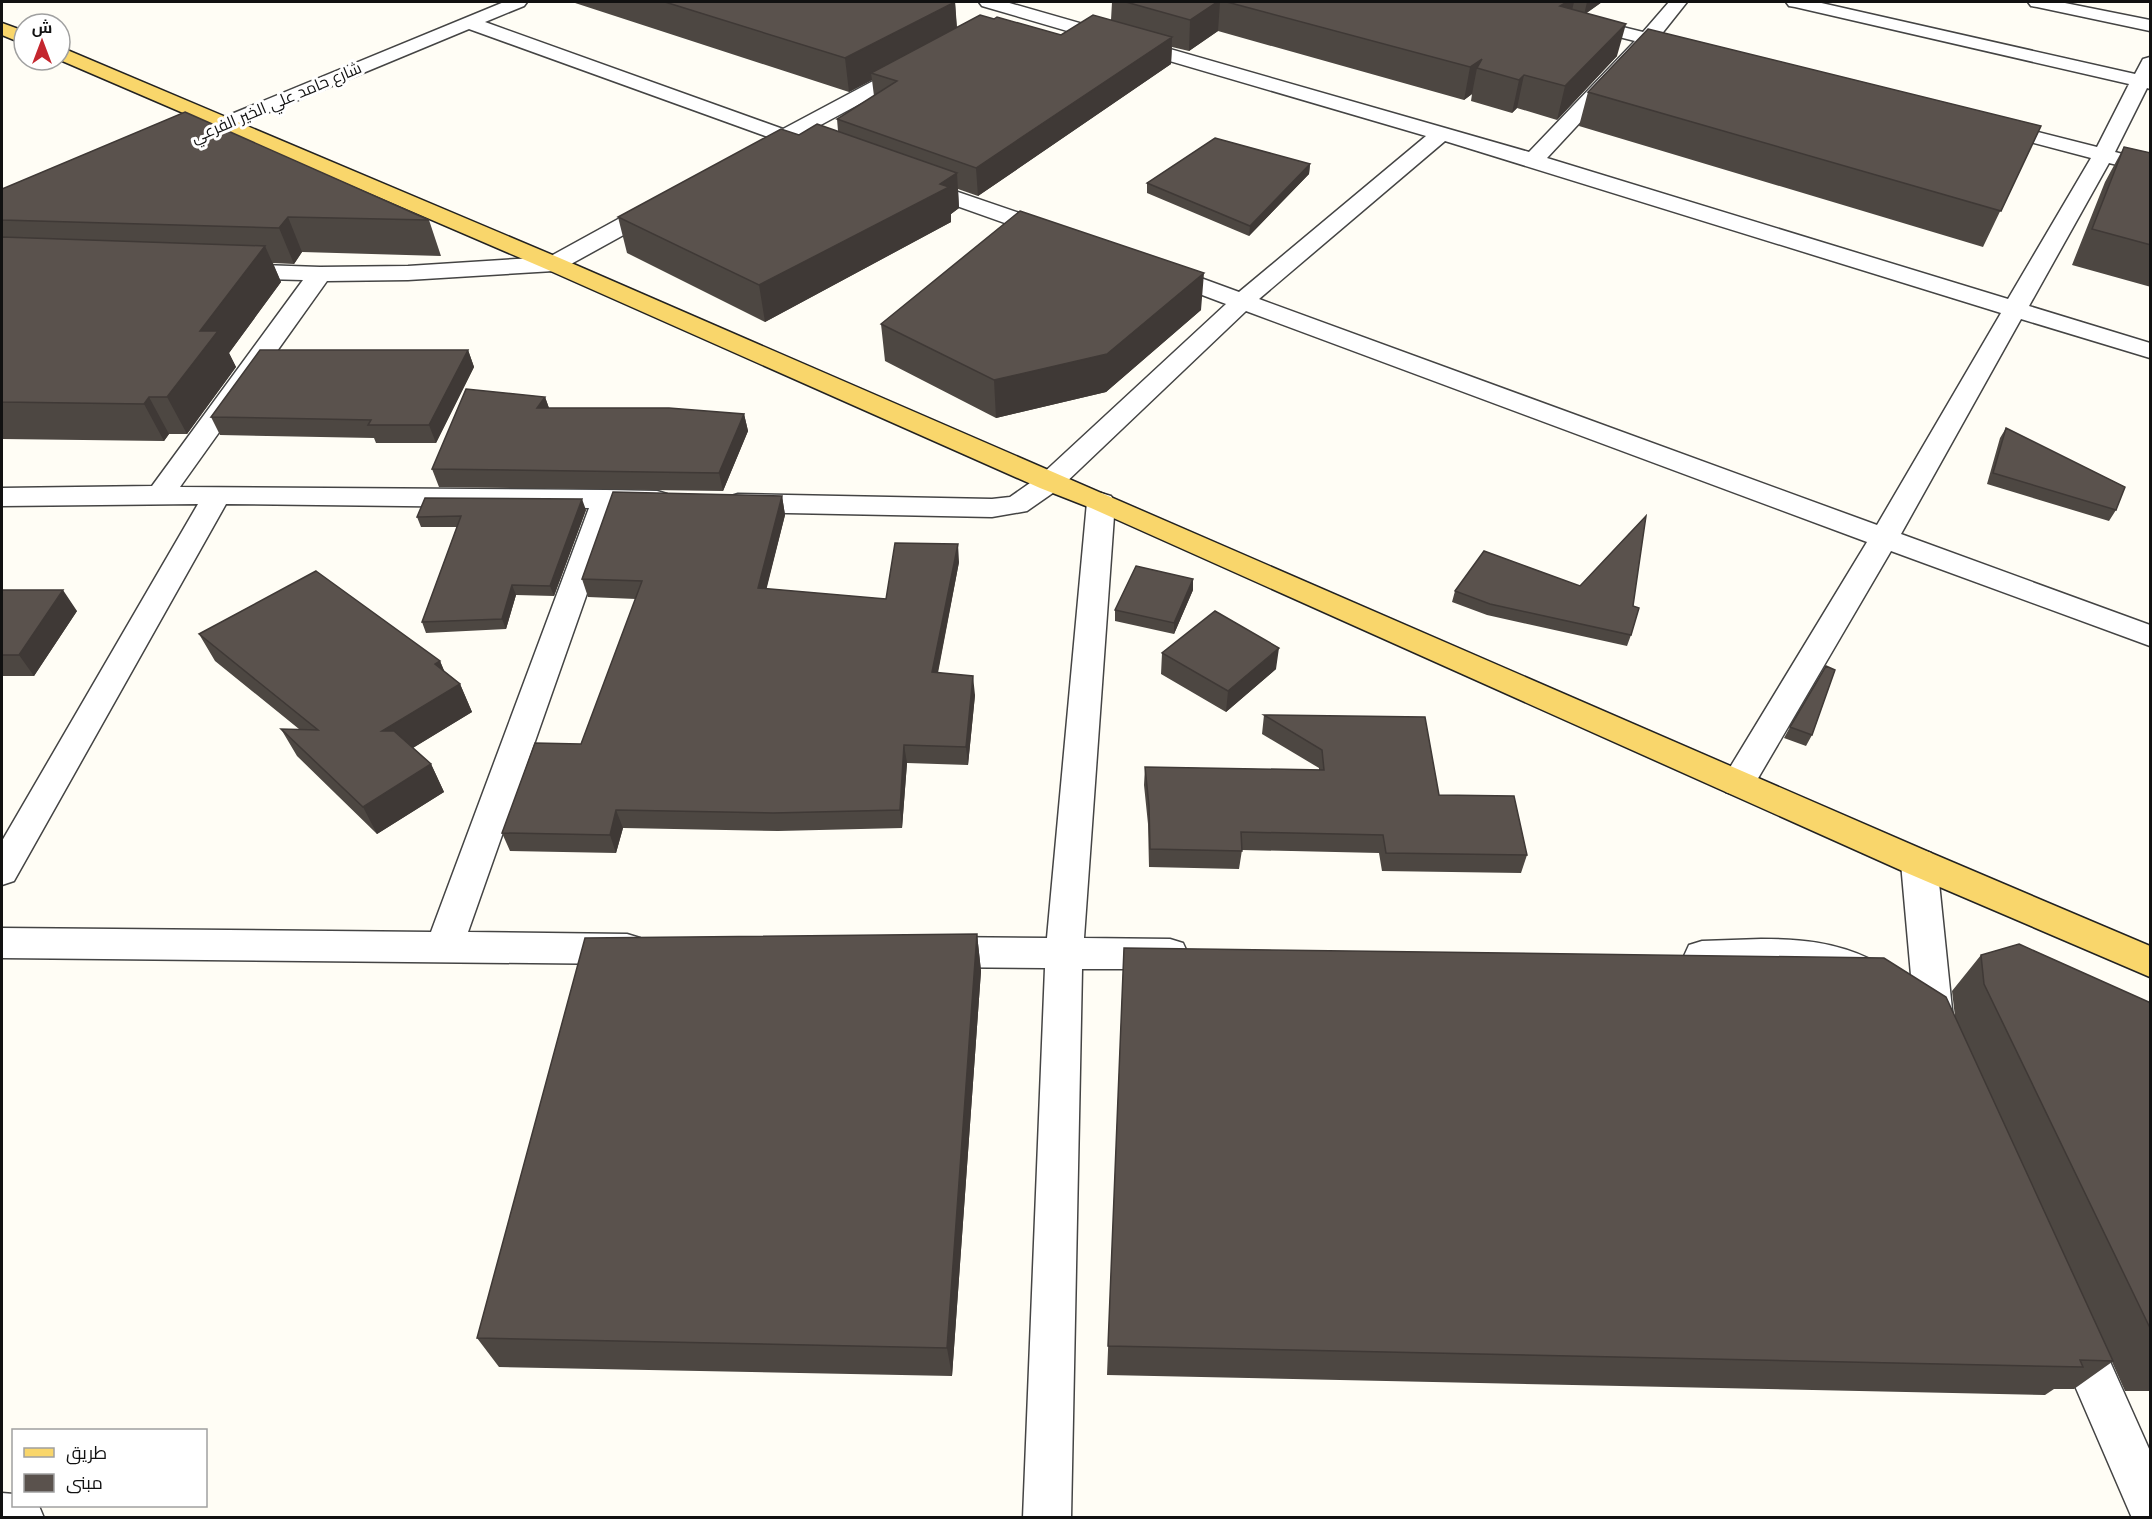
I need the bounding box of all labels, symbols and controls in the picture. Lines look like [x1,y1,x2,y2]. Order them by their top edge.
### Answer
north arrow [12,12,72,72]
text: ش [32,17,52,37]
street label: شارع حامد علي الخير الفرعي [188,57,366,151]
legend [12,1429,207,1507]
text: طريق [66,1442,107,1465]
text: مبنى [66,1472,103,1494]

